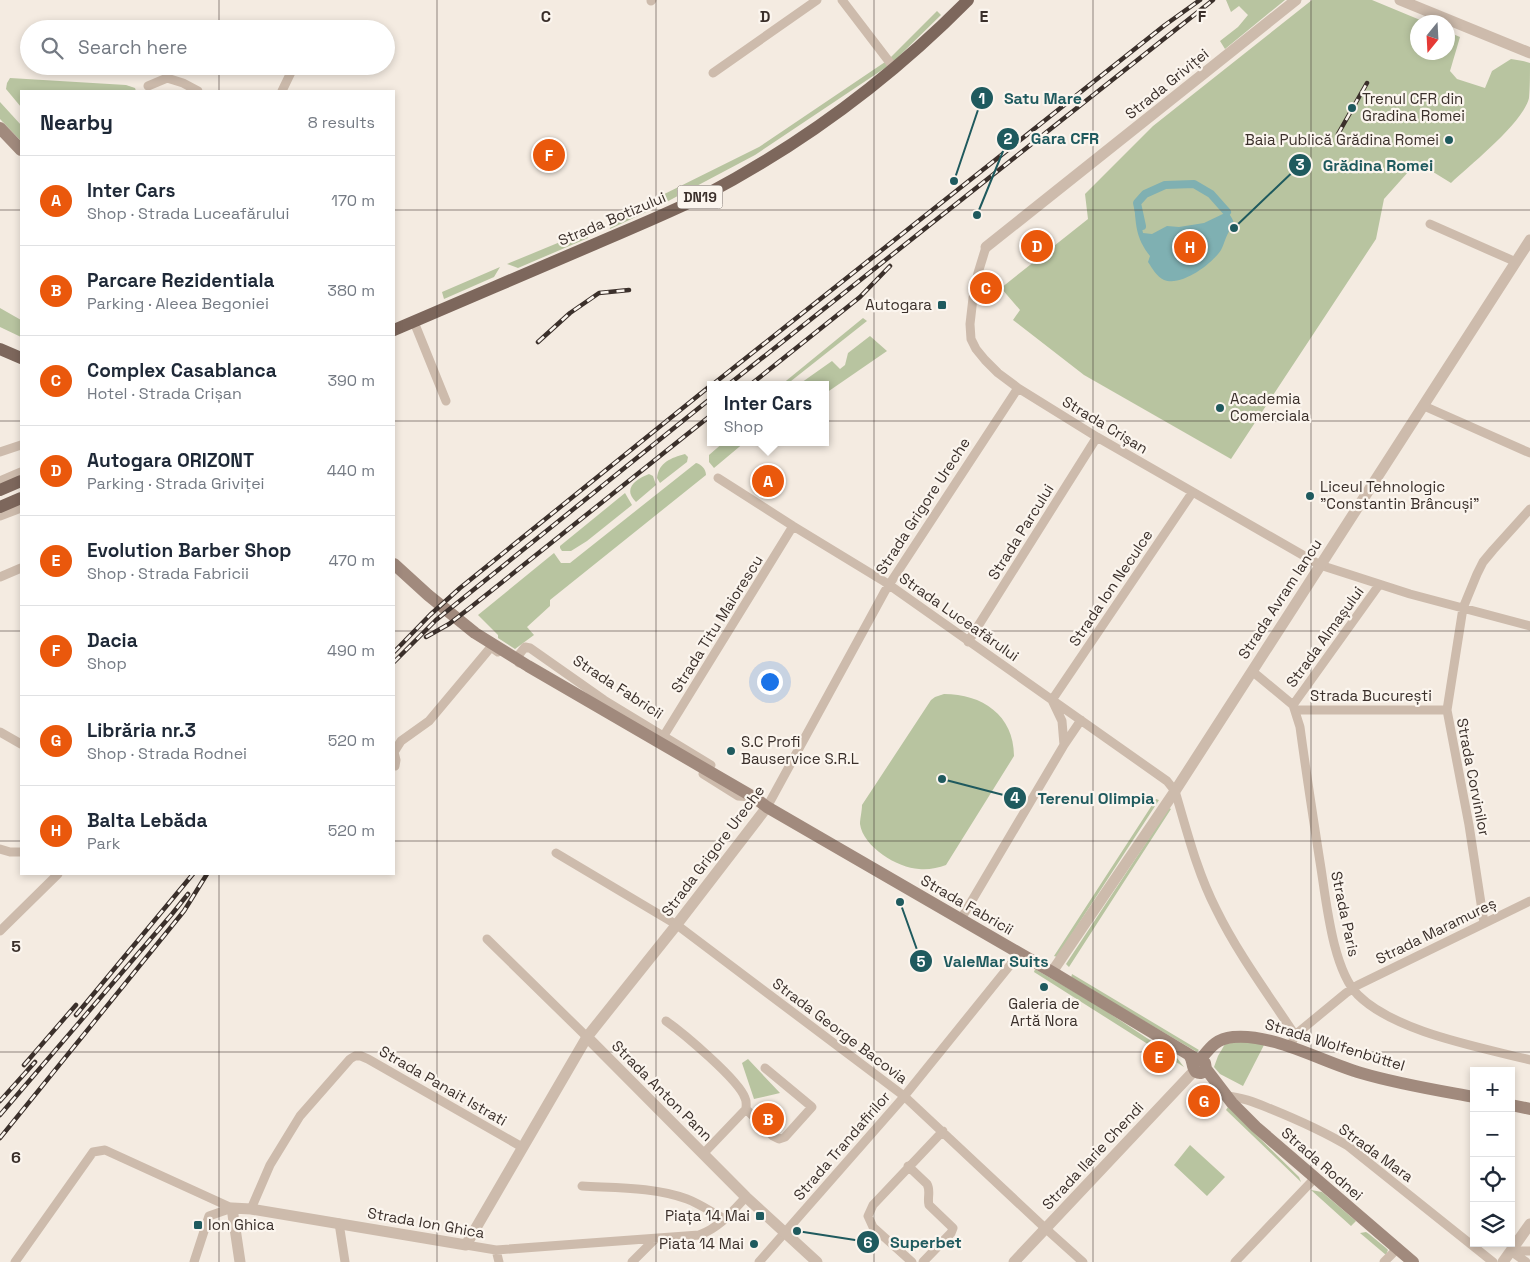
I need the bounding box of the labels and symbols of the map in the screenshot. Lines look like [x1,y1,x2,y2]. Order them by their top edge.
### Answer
text: C [541,6,551,27]
text: D [760,6,770,27]
text: E [980,6,989,27]
text: F [1198,6,1207,27]
north arrow [1410,15,1455,60]
street label: Strada Griviței [1121,44,1212,123]
callout: Satu Mare [969,83,1092,114]
text: Satu Mare [1004,88,1082,109]
text: 1 [979,89,985,108]
place label: Trenul CFR din Gradina Romei [1362,89,1465,125]
marker: Trenul CFR din Gradina Romei [1346,102,1358,114]
callout: Gara CFR [996,123,1109,154]
text: Gara CFR [1031,128,1099,149]
text: 2 [1004,129,1013,148]
place label: Baia Publică Grădina Romei [1245,130,1439,149]
marker: Baia Publică Grădina Romei [1443,134,1455,146]
pin: F [533,136,565,174]
callout: Grădina Romei [1287,150,1443,181]
text: 3 [1295,155,1305,174]
text: Grădina Romei [1323,155,1433,176]
road number: DN19 [678,186,722,208]
street label: Strada Botizului [555,187,668,250]
pin: D [1021,227,1053,265]
pin: H [1174,228,1206,266]
pin: C [970,269,1002,307]
place label: Autogara [865,295,932,314]
marker: Autogara [936,299,948,311]
place label: Academia Comerciala [1230,389,1310,425]
street label: Strada Crișan [1059,392,1152,458]
marker: Academia Comerciala [1214,402,1226,414]
street label: Strada Grigore Ureche [871,434,974,578]
pin: A [752,462,784,500]
place label: Liceul Tehnologic "Constantin Brâncuși" [1320,477,1479,513]
street label: Strada Parcului [983,480,1058,583]
marker: Liceul Tehnologic "Constantin Brâncuși" [1304,490,1316,502]
street label: Strada Ion Neculce [1065,526,1157,650]
street label: Strada Avram Iancu [1234,535,1326,662]
street label: Strada Titu Maiorescu [666,551,767,696]
street label: Strada Luceafărului [896,568,1023,665]
street label: Strada Almașului [1282,583,1368,691]
street label: Strada Fabricii [569,650,667,723]
your location [757,669,783,695]
street label: Strada București [1310,686,1432,705]
street label: Strada Corvinilor [1453,716,1494,838]
place label: S.C Profi Bauservice S.R.L [741,732,859,768]
marker: S.C Profi Bauservice S.R.L [725,745,737,757]
street label: Strada Grigore Ureche [657,781,768,920]
callout: Terenul Olimpia [1003,783,1165,814]
text: 4 [1010,788,1020,807]
text: Terenul Olimpia [1037,788,1155,809]
street label: Strada Paris [1327,869,1364,958]
street label: Strada Fabricii [917,870,1017,939]
street label: Strada Maramureș [1372,893,1499,968]
text: 5 [11,936,21,957]
callout: ValeMar Suits [908,946,1059,977]
text: ValeMar Suits [943,951,1049,972]
text: 5 [916,952,926,971]
street label: Strada George Bacovia [769,974,912,1088]
marker: Galeria de Artă Nora [1038,981,1050,993]
place label: Galeria de Artă Nora [1008,994,1080,1030]
street label: Strada Wolfenbüttel [1263,1014,1407,1075]
street label: Strada Anton Pann [608,1036,717,1145]
pin: E [1143,1038,1175,1076]
street label: Strada Panait Istrati [376,1041,510,1130]
pin: G [1188,1082,1220,1120]
street label: Strada Trandafirilor [789,1087,894,1204]
street label: Strada Ilarie Chendi [1038,1098,1147,1213]
pin: B [752,1100,784,1138]
street label: Strada Mara [1335,1119,1418,1186]
street label: Strada Rodnei [1278,1123,1367,1204]
text: 6 [11,1147,21,1168]
street label: Strada Ion Ghica [366,1203,486,1242]
place label: Piața 14 Mai [665,1206,750,1225]
marker: Piața 14 Mai [754,1210,766,1222]
place label: Ion Ghica [208,1215,275,1234]
marker: Ion Ghica [192,1219,204,1231]
callout: Superbet [855,1227,972,1258]
text: Superbet [890,1232,962,1253]
text: 6 [863,1233,873,1252]
place label: Piata 14 Mai [659,1234,744,1253]
marker: Piata 14 Mai [748,1238,760,1250]

